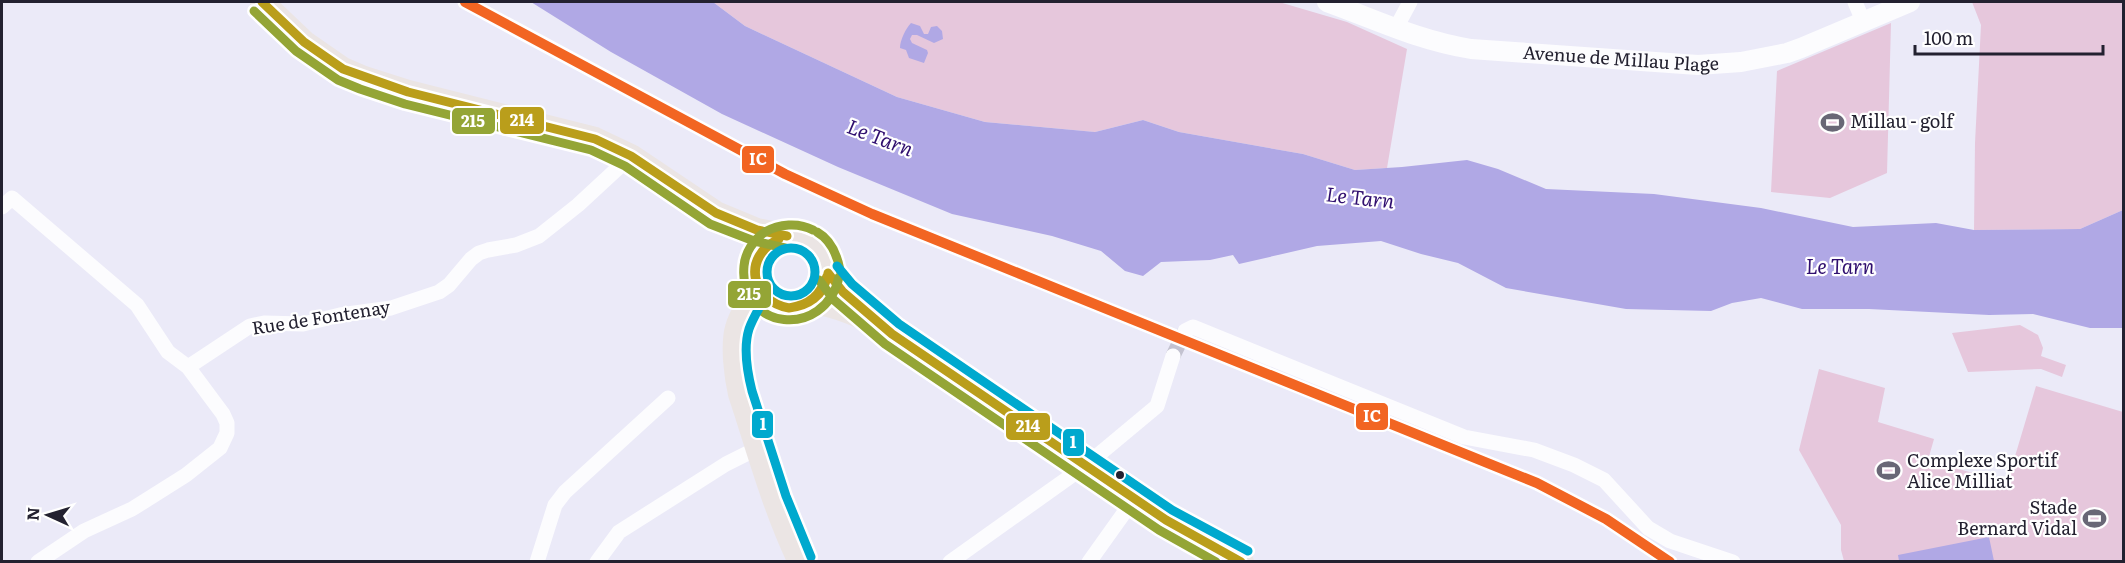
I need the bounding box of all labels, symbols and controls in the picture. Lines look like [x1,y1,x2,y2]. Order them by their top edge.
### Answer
scale bar [1915,18,2102,56]
text: 100 m [1924,24,1973,51]
street label: Avenue de Millau Plage [1522,38,1720,77]
line badge: 214 [499,106,545,135]
line badge: 215 [451,107,496,135]
text: 214 [510,107,534,131]
place label: Millau - golf [1850,107,1955,134]
text: 215 [461,108,485,132]
sports icon: Millau - golf [1819,109,1845,135]
water label: Le Tarn [843,110,918,162]
line badge: IC [741,145,775,174]
text: IC [749,146,767,170]
water label: Le Tarn [1324,178,1396,215]
water label: Le Tarn [1806,250,1874,280]
line badge: 215 [727,280,772,309]
text: 215 [737,281,761,305]
street label: Rue de Fontenay [250,292,393,341]
line badge: IC [1355,402,1389,431]
text: IC [1363,403,1381,427]
line badge: 1 [751,410,774,439]
text: 1 [760,411,767,435]
line badge: 214 [1005,412,1051,441]
text: 214 [1016,413,1040,437]
line badge: 1 [1062,428,1085,457]
text: 1 [1070,429,1077,453]
place label: Complexe Sportif Alice Milliat [1907,446,2059,494]
sports icon: Complexe Sportif Alice Milliat [1876,458,1902,484]
unlabelled marker [1114,469,1126,481]
north arrow [18,485,78,545]
place label: Stade Bernard Vidal [1957,493,2077,541]
sports icon: Stade Bernard Vidal [2082,505,2108,531]
text: N [20,506,44,521]

